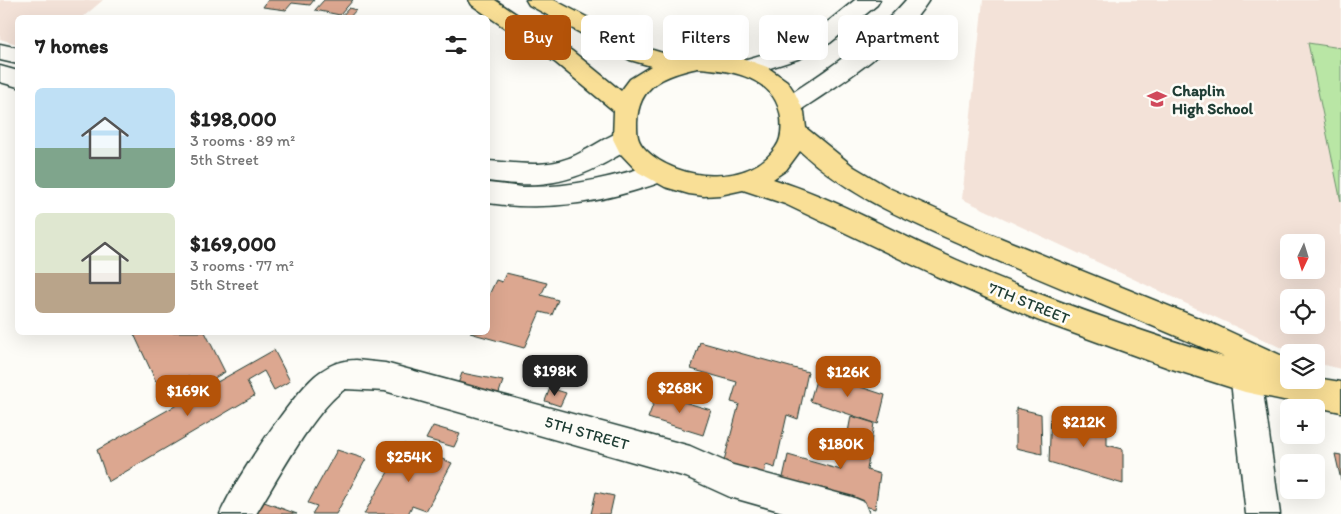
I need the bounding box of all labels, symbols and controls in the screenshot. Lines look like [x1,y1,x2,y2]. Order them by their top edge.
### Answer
chip: Buy [505,15,571,60]
chip: Rent [581,15,653,60]
chip: Filters [663,15,749,60]
chip: New [759,15,828,60]
chip: Apartment [838,15,958,60]
icon: filters [442,31,470,59]
text: 7 homes [35,33,109,58]
place label: Chaplin High School [1172,81,1254,119]
school or university icon: Chaplin High School [1146,88,1168,110]
text: $198,000 [190,106,277,131]
icon: home [75,108,135,168]
text: 3 rooms · 89 m² [190,131,295,150]
text: 5th Street [190,150,259,169]
text: $169,000 [190,231,276,256]
icon: home [75,233,135,293]
north arrow [1280,234,1325,279]
map controls [1280,234,1325,499]
text: 3 rooms · 77 m² [190,256,294,275]
text: 5th Street [190,275,259,294]
street label: 7TH STREET [985,278,1073,328]
button: locate [1280,289,1325,334]
button: layers [1280,344,1325,389]
pin: $198K [520,354,590,397]
pin: $126K [813,356,883,398]
text: $198K [534,361,576,380]
text: $126K [827,362,869,381]
pin: $268K [645,372,715,414]
pin: $169K [153,374,223,417]
text: $268K [658,378,702,397]
text: $169K [167,381,209,400]
button: + [1280,399,1325,444]
pin: $212K [1049,406,1119,448]
street label: 5TH STREET [543,412,631,454]
text: $212K [1063,412,1105,431]
pin: $180K [806,428,876,470]
text: $180K [819,434,863,453]
pin: $254K [374,440,444,483]
text: $254K [387,447,431,466]
button: − [1280,454,1325,499]

